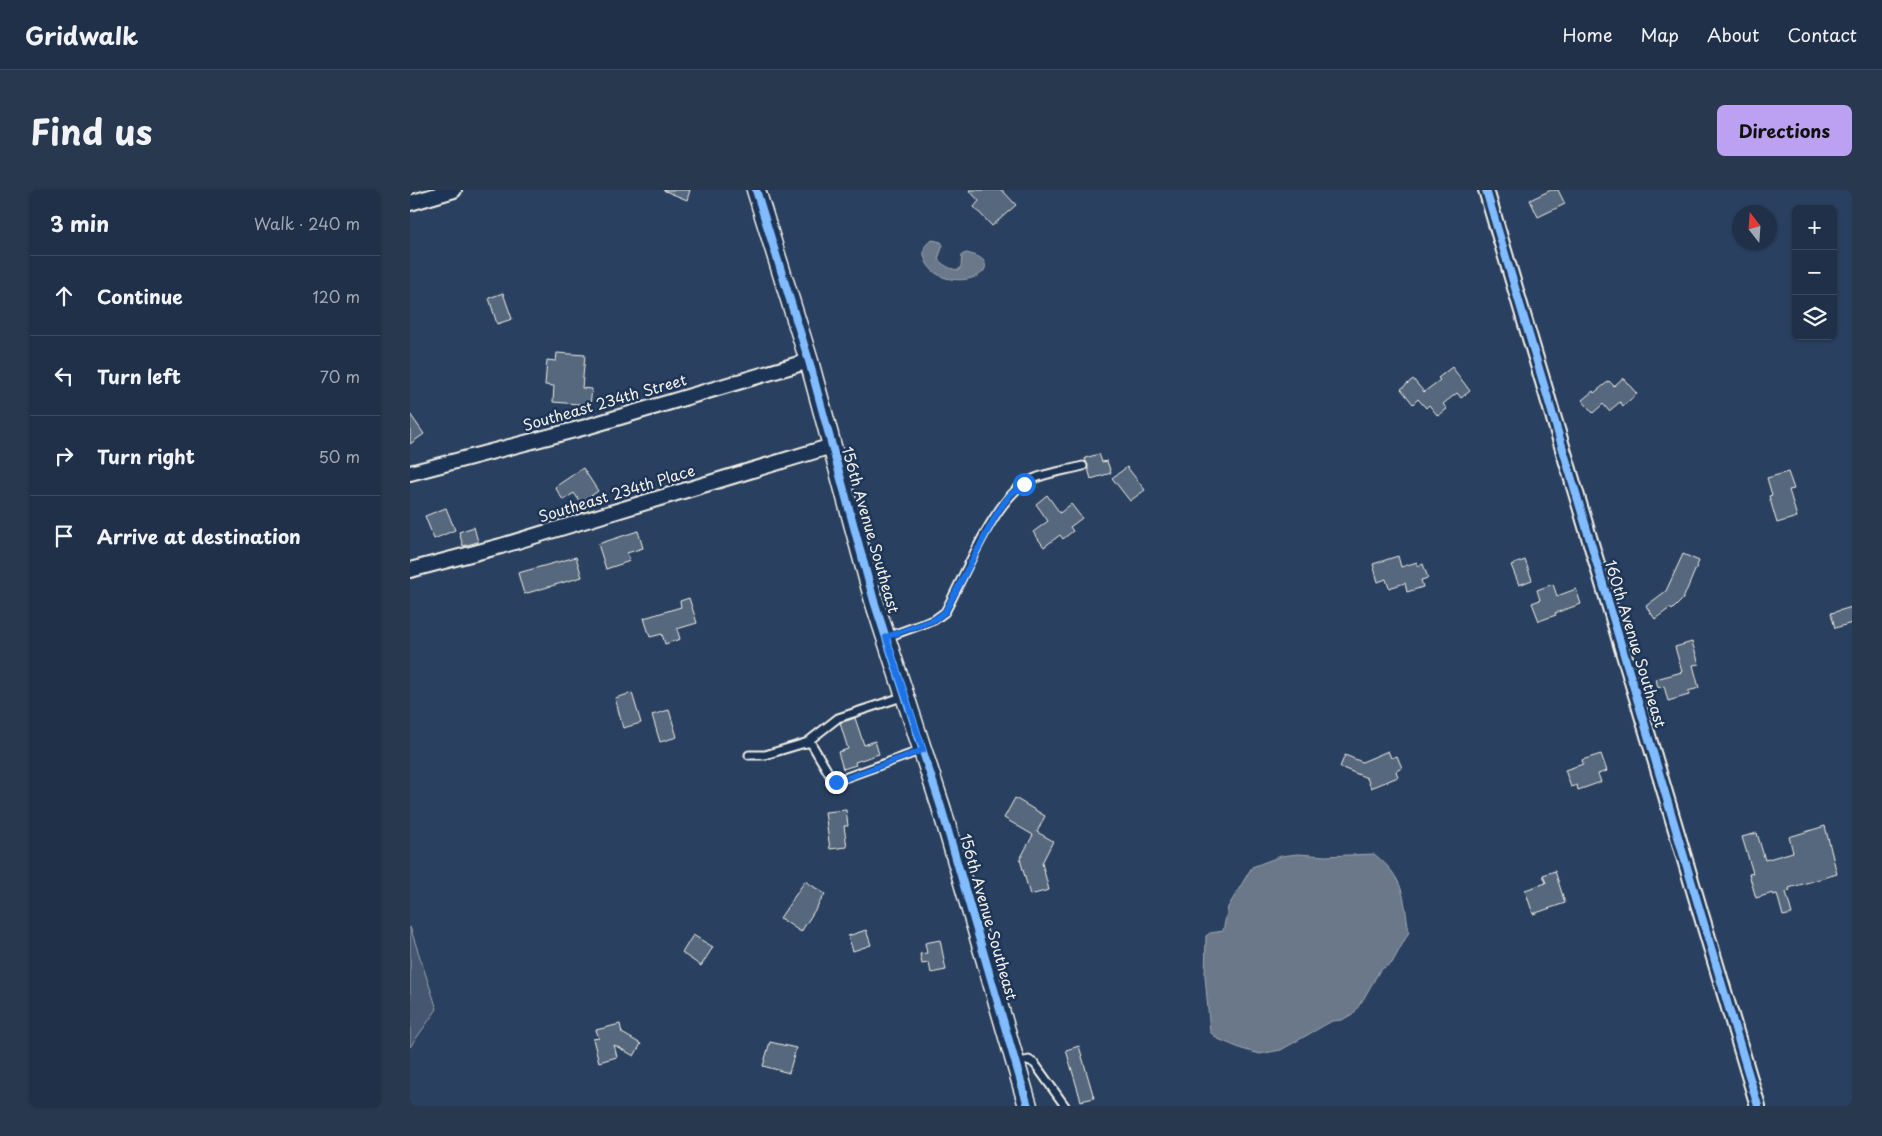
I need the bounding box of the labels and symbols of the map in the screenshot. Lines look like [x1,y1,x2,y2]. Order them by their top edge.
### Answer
north arrow [1732,205,1777,250]
street label: Southeast 234th Street [520,367,689,436]
street label: 156th Avenue Southeast [837,444,906,616]
street label: Southeast 234th Place [536,458,698,527]
route start [1013,473,1036,496]
street label: 160th Avenue Southeast [1600,557,1673,730]
route end [825,771,848,794]
street label: 156th Avenue Southeast [955,831,1024,1003]

